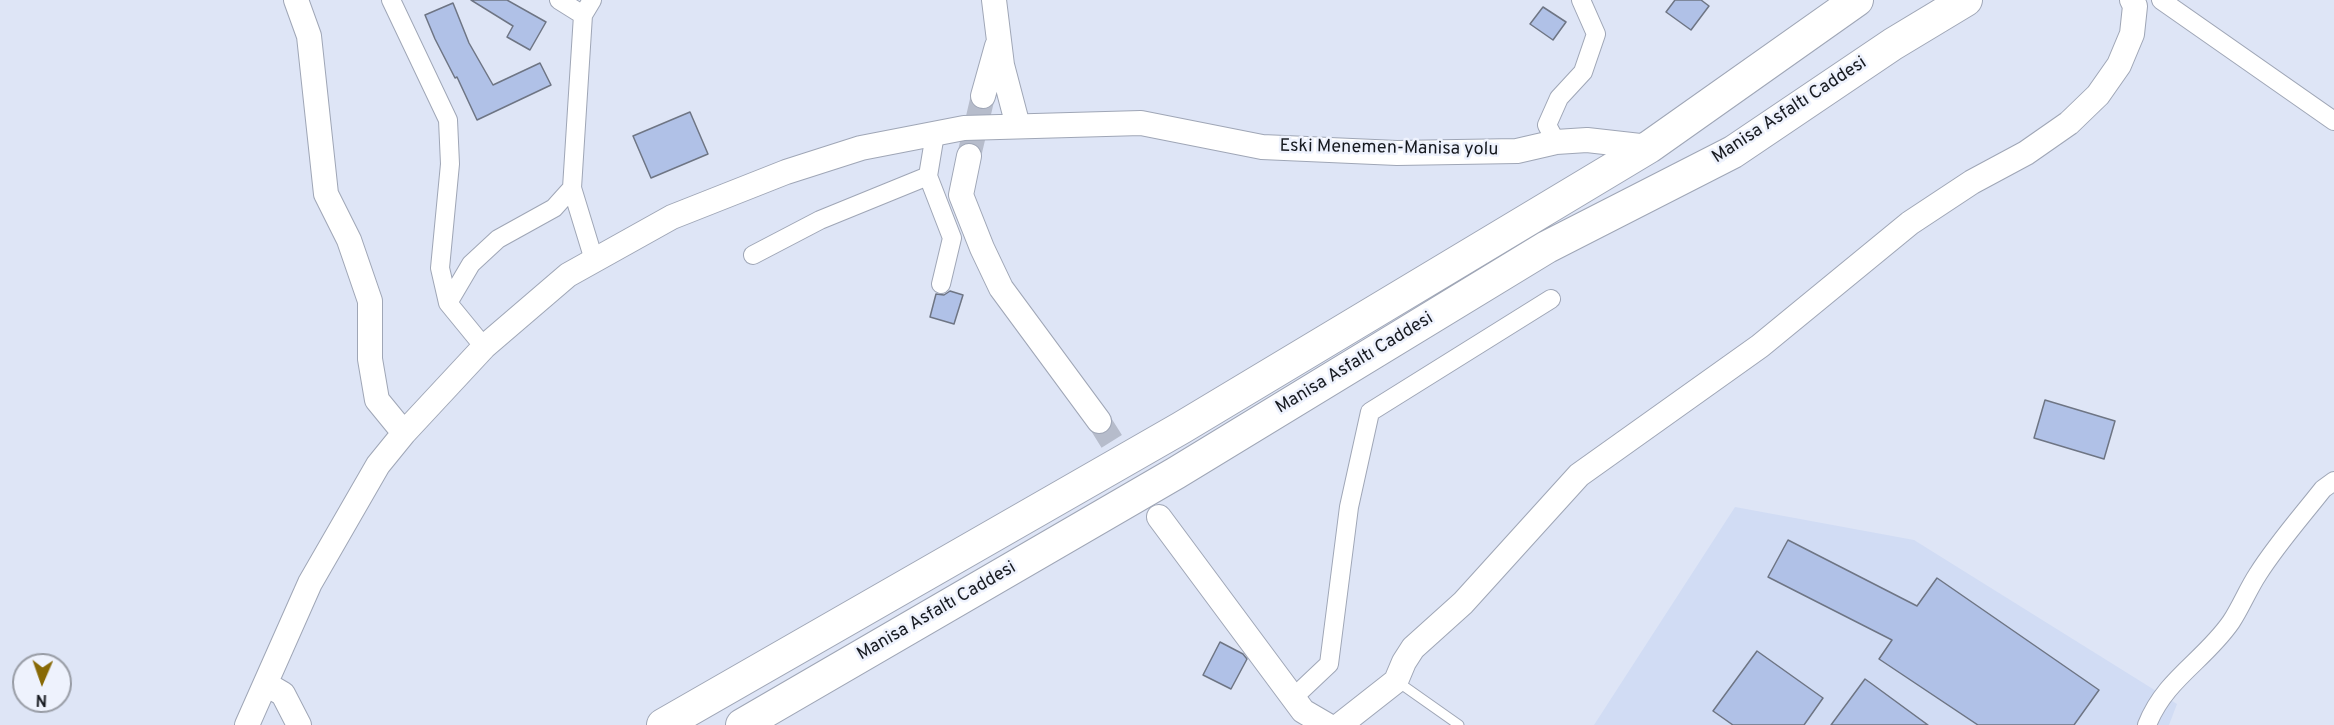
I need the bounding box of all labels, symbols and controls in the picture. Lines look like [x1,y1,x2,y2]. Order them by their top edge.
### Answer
street label: Manisa Asfaltı Caddesi [1709,53,1871,169]
street label: Eski Menemen-Manisa yolu [1279,136,1499,162]
street label: Manisa Asfaltı Caddesi [1272,308,1438,420]
street label: Manisa Asfaltı Caddesi [854,558,1020,666]
north arrow [12,653,72,713]
text: N [35,689,48,709]

